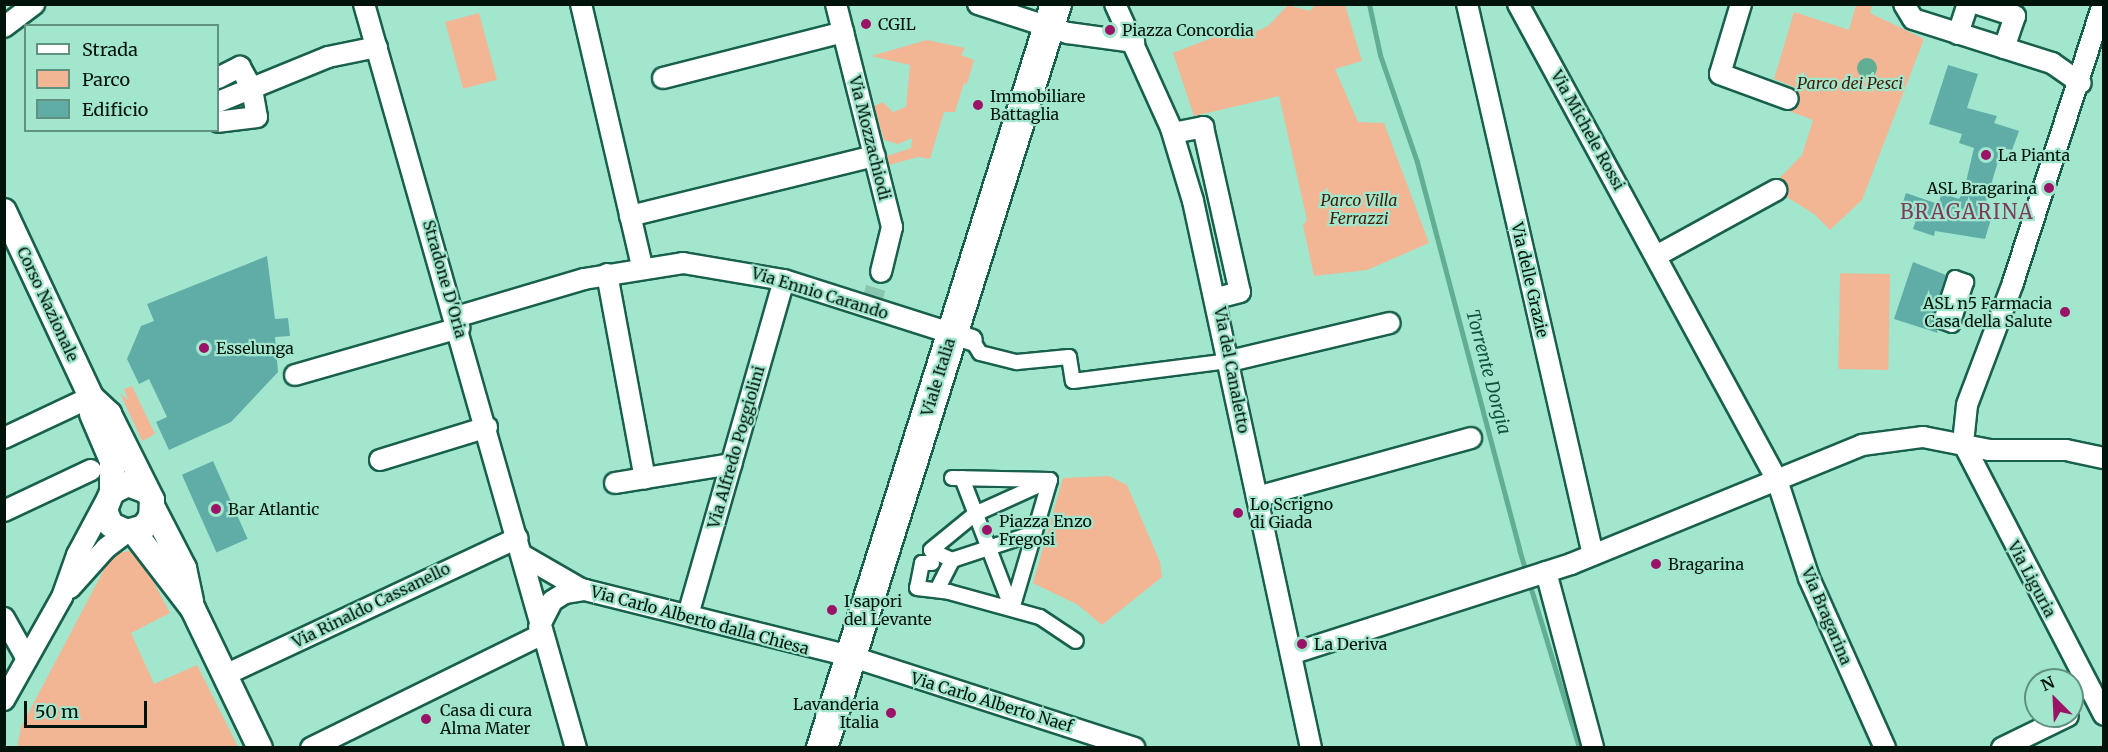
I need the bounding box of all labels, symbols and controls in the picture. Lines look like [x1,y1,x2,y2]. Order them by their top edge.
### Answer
place label: CGIL [878,14,916,34]
marker: CGIL [859,17,873,31]
place label: Piazza Concordia [1122,20,1254,40]
marker: Piazza Concordia [1103,23,1117,37]
legend [24,24,219,132]
text: Strada [82,38,138,61]
street label: Via Michele Rossi [1547,67,1629,193]
text: Parco [82,68,130,91]
park label: Parco dei Pesci [1797,73,1903,93]
street label: Via Mozzachiodi [845,74,895,202]
place label: Immobiliare Battaglia [990,86,1085,124]
text: Edificio [82,98,148,121]
marker: Immobiliare Battaglia [971,98,985,112]
place label: La Pianta [1998,145,2070,165]
marker: La Pianta [1979,148,1993,162]
place label: ASL Bragarina [1927,178,2037,198]
marker: ASL Bragarina [2042,181,2056,195]
park label: Parco Villa Ferrazzi [1321,190,1397,228]
district label: BRAGARINA [1900,199,2034,223]
street label: Stradone D'Oria [419,218,471,340]
street label: Via delle Grazie [1507,221,1553,339]
street label: Corso Nazionale [13,244,83,364]
street label: Via Ennio Carando [749,263,891,323]
place label: ASL n5 Farmacia Casa della Salute [1923,293,2052,331]
marker: ASL n5 Farmacia Casa della Salute [2056,303,2074,321]
street label: Via del Canaletto [1210,305,1254,435]
water label: Torrente Dorgia [1461,307,1515,437]
street label: Viale Italia [917,336,959,418]
place label: Esselunga [216,338,294,358]
marker: Esselunga [197,341,211,355]
street label: Via Alfredo Poggiolini [704,363,768,531]
place label: Lo Scrigno di Giada [1250,494,1333,532]
place label: Bar Atlantic [228,499,319,519]
marker: Bar Atlantic [209,502,223,516]
marker: Lo Scrigno di Giada [1231,506,1245,520]
place label: Piazza Enzo Fregosi [999,511,1092,549]
marker: Piazza Enzo Fregosi [980,523,994,537]
street label: Via Liguria [2004,538,2060,620]
place label: Bragarina [1668,554,1744,574]
marker: Bragarina [1649,557,1663,571]
street label: Via Rinaldo Cassanello [289,558,453,652]
street label: Via Bragarina [1798,564,1856,668]
street label: Via Carlo Alberto dalla Chiesa [589,582,811,658]
place label: I sapori del Levante [844,591,932,629]
marker: I sapori del Levante [825,603,839,617]
place label: La Deriva [1314,634,1387,654]
marker: La Deriva [1295,637,1309,651]
street label: Via Carlo Alberto Naef [909,668,1075,736]
north arrow [2024,668,2084,728]
text: N [2038,672,2057,695]
scale bar [27,689,150,727]
place label: Lavanderia Italia [793,694,879,732]
text: 50 m [35,700,79,723]
place label: Casa di cura Alma Mater [440,700,532,738]
marker: Lavanderia Italia [884,706,898,720]
marker: Casa di cura Alma Mater [417,710,435,728]

